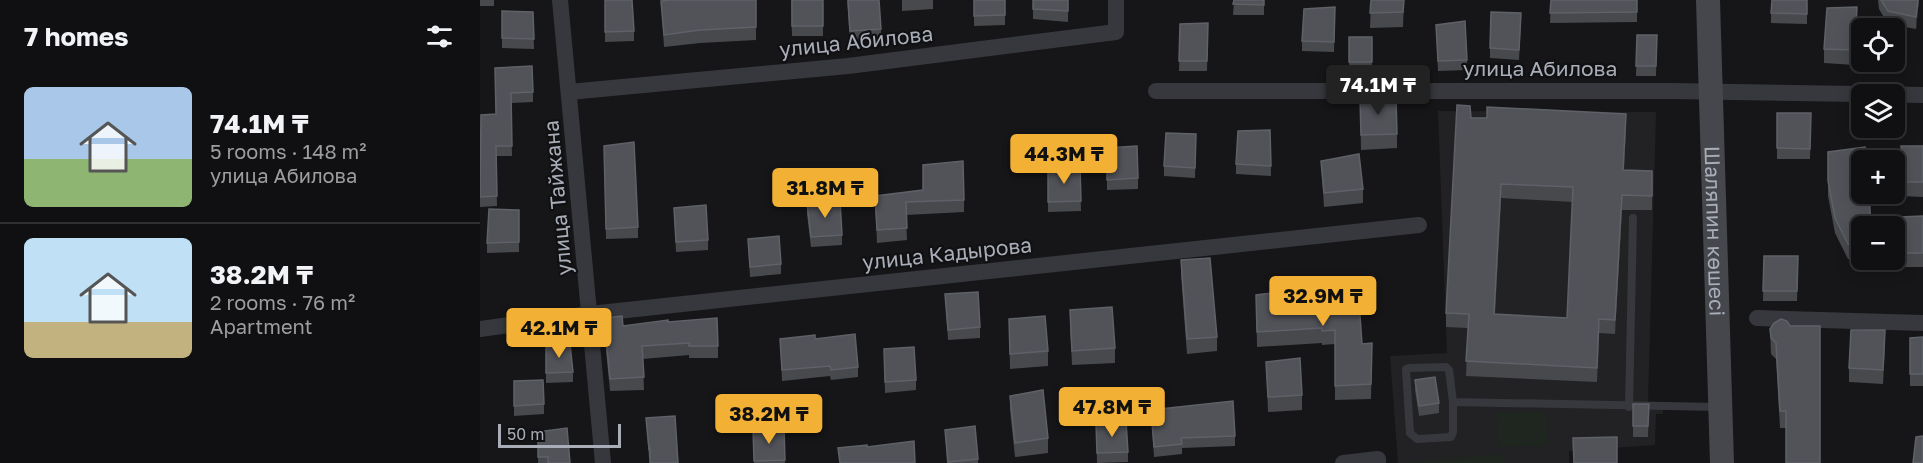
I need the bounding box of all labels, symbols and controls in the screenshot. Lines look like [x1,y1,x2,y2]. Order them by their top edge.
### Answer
map controls [1851,18,1905,270]
button: locate [1851,18,1905,72]
icon: filters [423,20,456,53]
street label: улица Абилова [778,20,934,62]
text: 7 homes [24,21,129,52]
street label: улица Абилова [1463,55,1617,81]
pin: 74.1M ₸ [1323,65,1433,116]
text: 74.1M ₸ [1340,72,1416,96]
button: layers [1851,84,1905,138]
text: 74.1M ₸ [210,108,309,139]
icon: home [72,111,144,183]
street label: улица Тайжана [537,119,577,277]
pin: 44.3M ₸ [1009,134,1119,185]
text: 5 rooms · 148 m² [210,139,367,163]
text: 44.3M ₸ [1024,141,1104,165]
street label: Шаляпин көшесі [1699,145,1731,317]
button: + [1851,150,1905,204]
text: улица Абилова [210,163,357,187]
pin: 31.8M ₸ [770,168,880,219]
text: 31.8M ₸ [786,175,864,199]
button: − [1851,216,1905,270]
street label: улица Кадырова [861,231,1033,275]
text: 38.2M ₸ [210,259,313,290]
icon: home [72,262,144,334]
pin: 32.9M ₸ [1268,276,1378,327]
text: 32.9M ₸ [1283,283,1363,307]
text: 2 rooms · 76 m² [210,290,355,314]
pin: 42.1M ₸ [504,308,614,359]
text: Apartment [210,314,313,338]
text: 42.1M ₸ [520,315,598,339]
pin: 47.8M ₸ [1057,387,1167,438]
pin: 38.2M ₸ [714,394,824,445]
text: 47.8M ₸ [1073,394,1151,418]
text: 38.2M ₸ [729,401,809,425]
scale bar [498,421,621,448]
text: 50 m [507,424,544,444]

